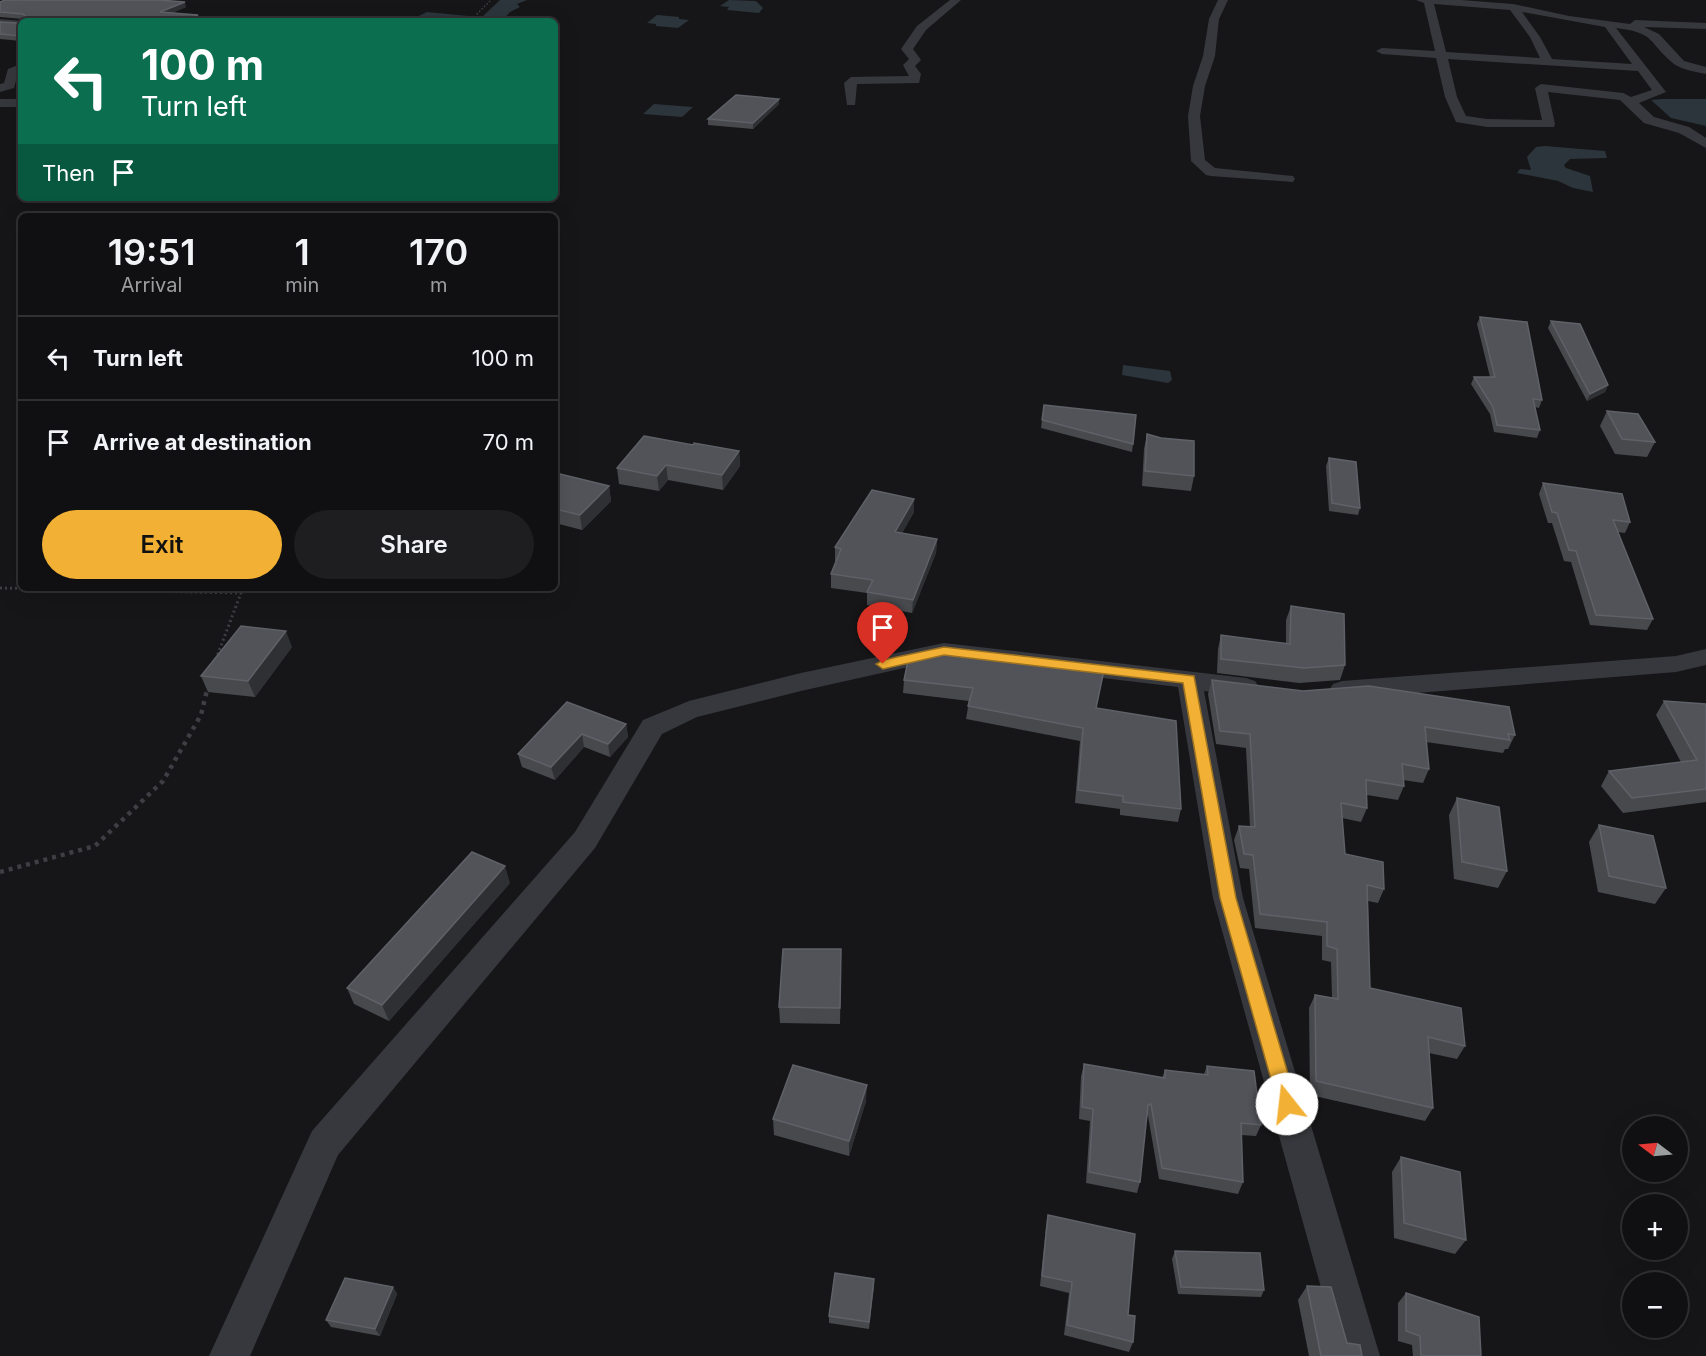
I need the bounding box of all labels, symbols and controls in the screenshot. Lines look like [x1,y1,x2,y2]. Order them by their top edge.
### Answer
text: 100 m [141,39,264,90]
icon: left [42,42,120,120]
text: Turn left [141,90,247,123]
icon: arrive [107,156,140,189]
text: Then [42,160,95,186]
text: 19:51 [108,230,195,274]
text: 1 [295,230,310,274]
text: 170 [409,230,468,274]
text: Arrival [121,273,182,297]
text: min [285,273,319,297]
text: m [430,273,447,297]
icon: left [42,342,75,375]
text: Turn left [93,345,183,371]
text: 100 m [472,345,534,371]
icon: arrive [42,426,75,459]
text: Arrive at destination [93,429,312,455]
text: 70 m [483,429,534,455]
button: Exit [42,510,282,579]
button: Share [294,510,534,579]
pin [857,602,908,664]
icon: arrive [866,611,899,644]
position arrow [1255,1072,1319,1136]
north arrow [1622,1116,1688,1182]
map controls [1622,1116,1688,1338]
button: + [1622,1194,1688,1260]
button: − [1622,1272,1688,1338]

